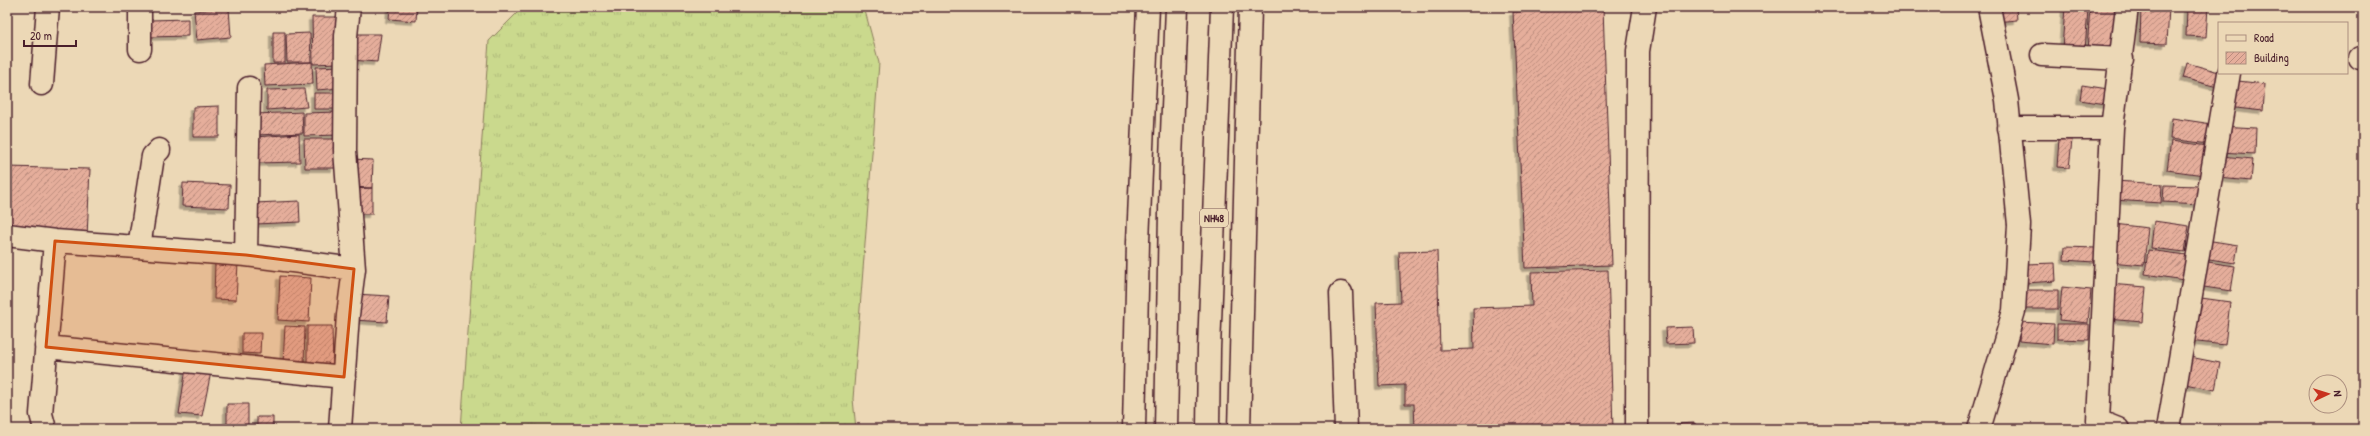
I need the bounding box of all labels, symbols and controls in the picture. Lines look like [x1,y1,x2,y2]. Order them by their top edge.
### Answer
scale bar [24,22,76,48]
legend [2218,22,2348,74]
text: 20 m [30,27,52,44]
text: Road [2254,29,2274,46]
text: Building [2254,49,2289,66]
road number: NH48 [1200,209,1228,227]
north arrow [2308,374,2348,414]
text: N [2331,390,2345,397]

